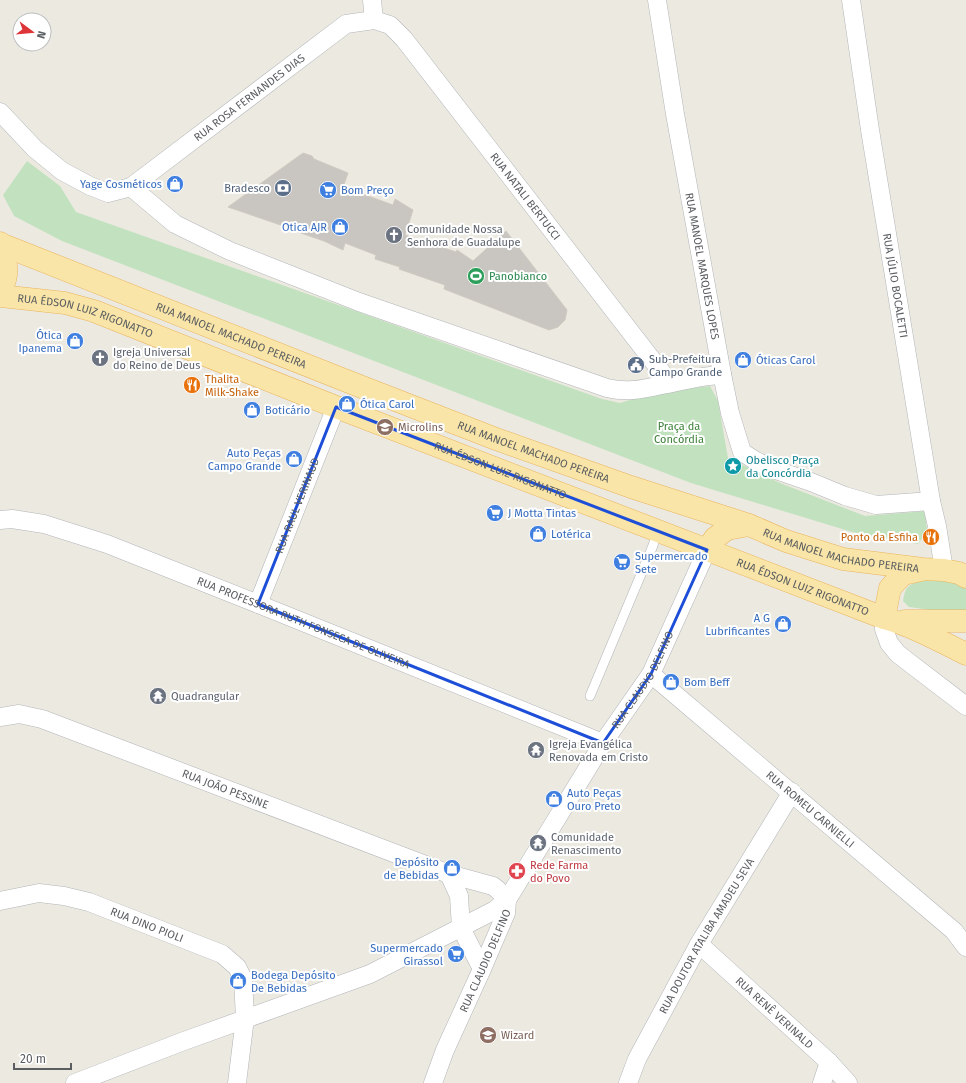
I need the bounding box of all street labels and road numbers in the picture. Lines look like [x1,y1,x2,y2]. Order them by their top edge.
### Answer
street label: RUA ROSA FERNANDES DIAS [191,51,307,144]
street label: RUA NATALI BERTUCCI [488,150,563,242]
street label: RUA MANOEL MARQUES LOPES [683,192,722,341]
street label: RUA JÚLIO BOCALETTI [881,232,911,339]
street label: RUA ÉDSON LUIZ RIGONATTO [17,291,155,340]
street label: RUA MANOEL MACHADO PEREIRA [154,300,309,371]
street label: RUA MANOEL MACHADO PEREIRA [456,418,612,486]
street label: RUA ÉDSON LUIZ RIGONATTO [432,439,568,502]
street label: RUA RAUL VERINAUD [272,456,322,555]
street label: RUA MANOEL MACHADO PEREIRA [761,525,921,575]
street label: RUA ÉDSON LUIZ RIGONATTO [735,555,871,618]
street label: RUA PROFESSORA RUTH FONSECA DE OLIVEIRA [195,574,412,671]
street label: RUA CLAUDIO DELFINO [609,629,676,731]
street label: RUA JOÃO PESSINE [180,767,270,811]
street label: RUA ROMEU CARNIELLI [764,768,857,850]
street label: RUA DOUTOR ATALIBA AMADEU SEVA [656,855,757,1016]
street label: RUA DINO PIOLI [109,905,185,945]
street label: RUA CLAUDIO DELFINO [457,907,513,1014]
street label: RUA RENÊ VERINALD [733,974,816,1051]

